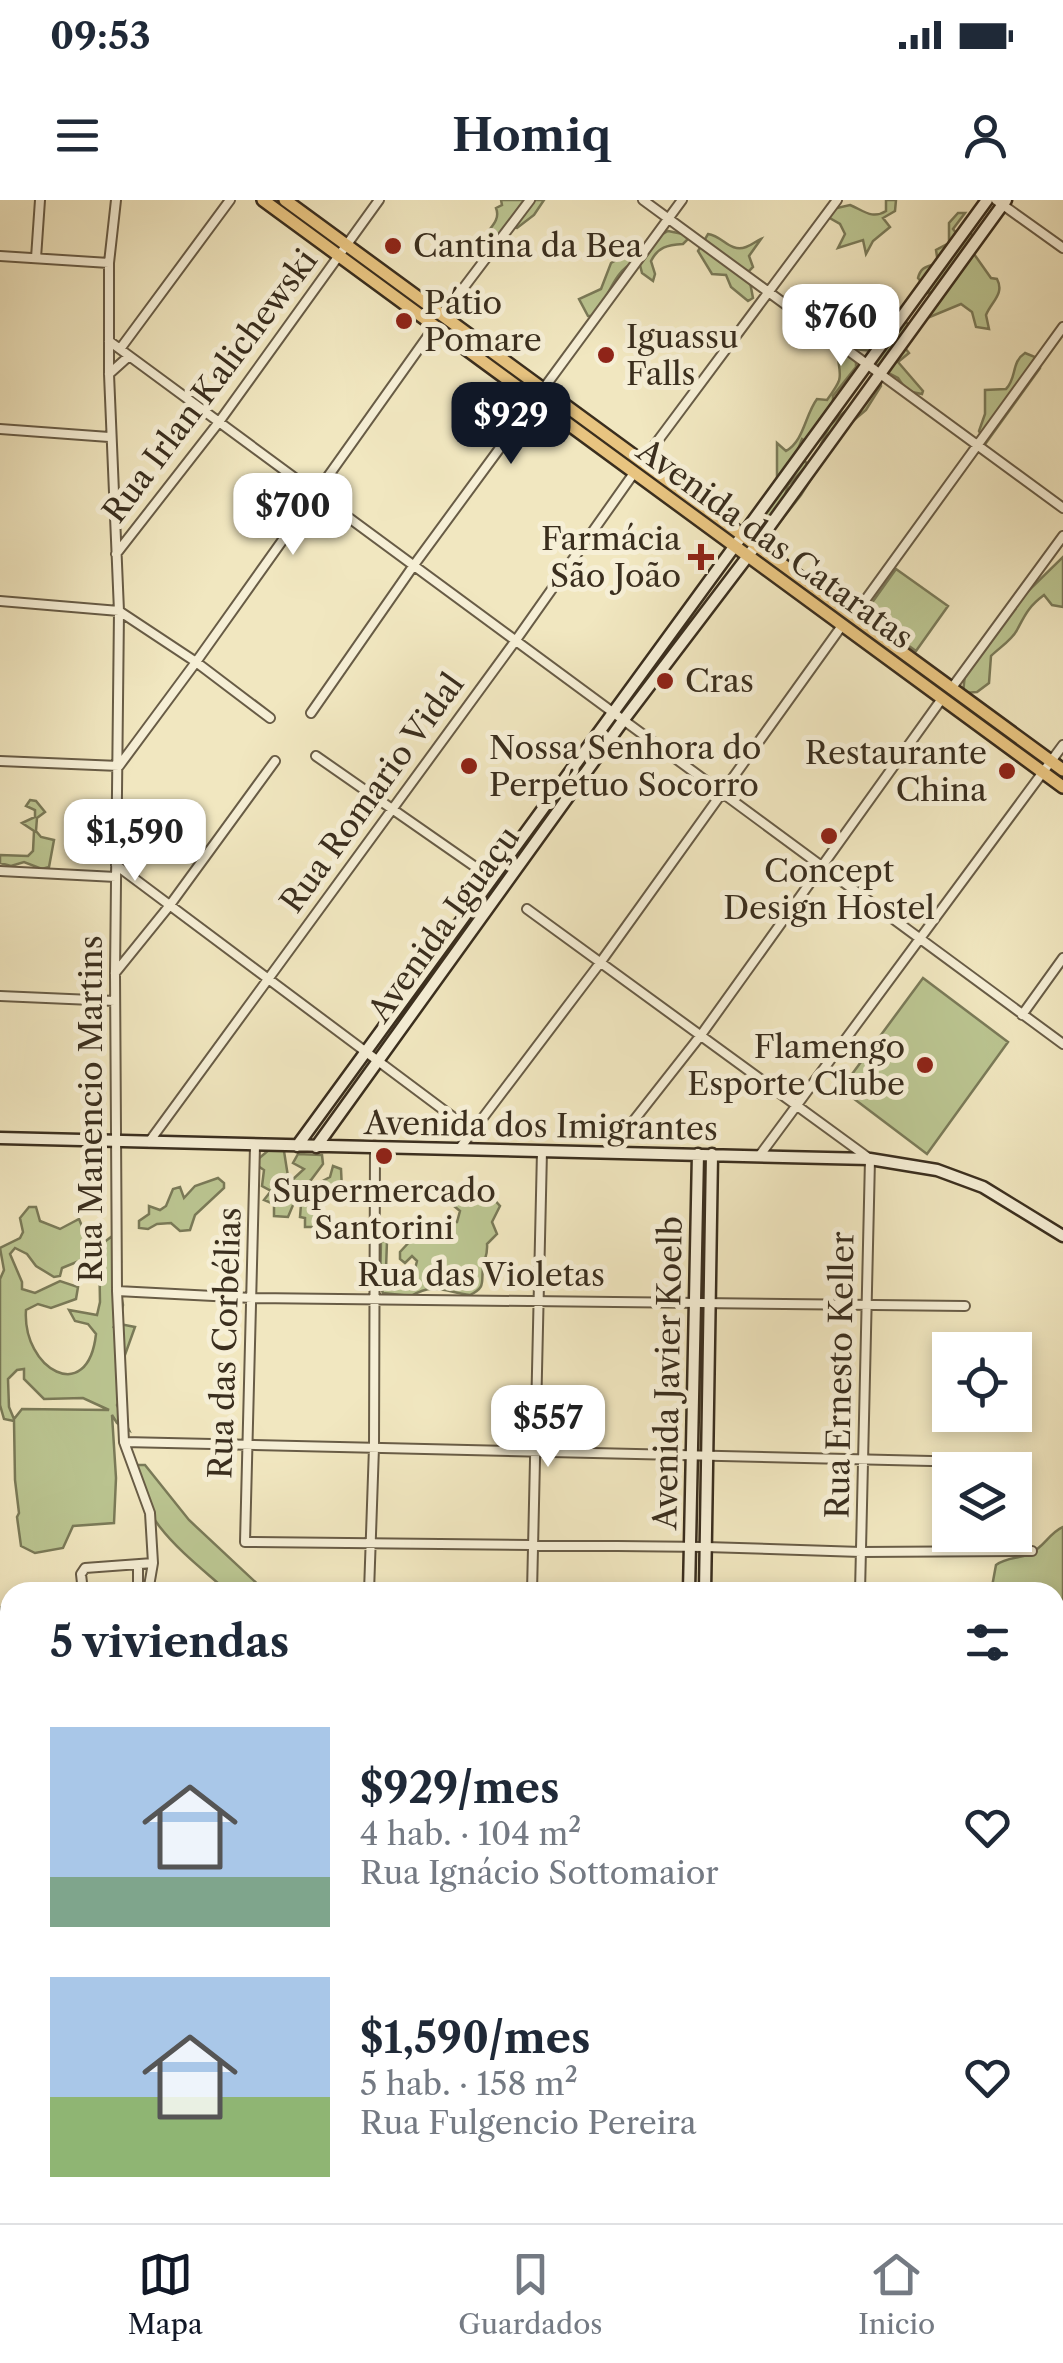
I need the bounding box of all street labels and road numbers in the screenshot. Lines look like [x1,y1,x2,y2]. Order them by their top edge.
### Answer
street label: Rua Irlan Kalichewski [94,241,325,530]
street label: Avenida das Cataratas [629,430,921,657]
street label: Rua Romario Vidal [272,665,472,920]
street label: Avenida Iguaçu [359,818,528,1030]
street label: Rua Manencio Martins [71,935,110,1283]
street label: Avenida dos Imigrantes [363,1103,718,1148]
street label: Rua das Corbélias [200,1206,249,1480]
street label: Avenida Javier Koelb [645,1216,690,1531]
street label: Rua Ernesto Keller [817,1231,862,1519]
street label: Rua das Violetas [357,1255,605,1294]

